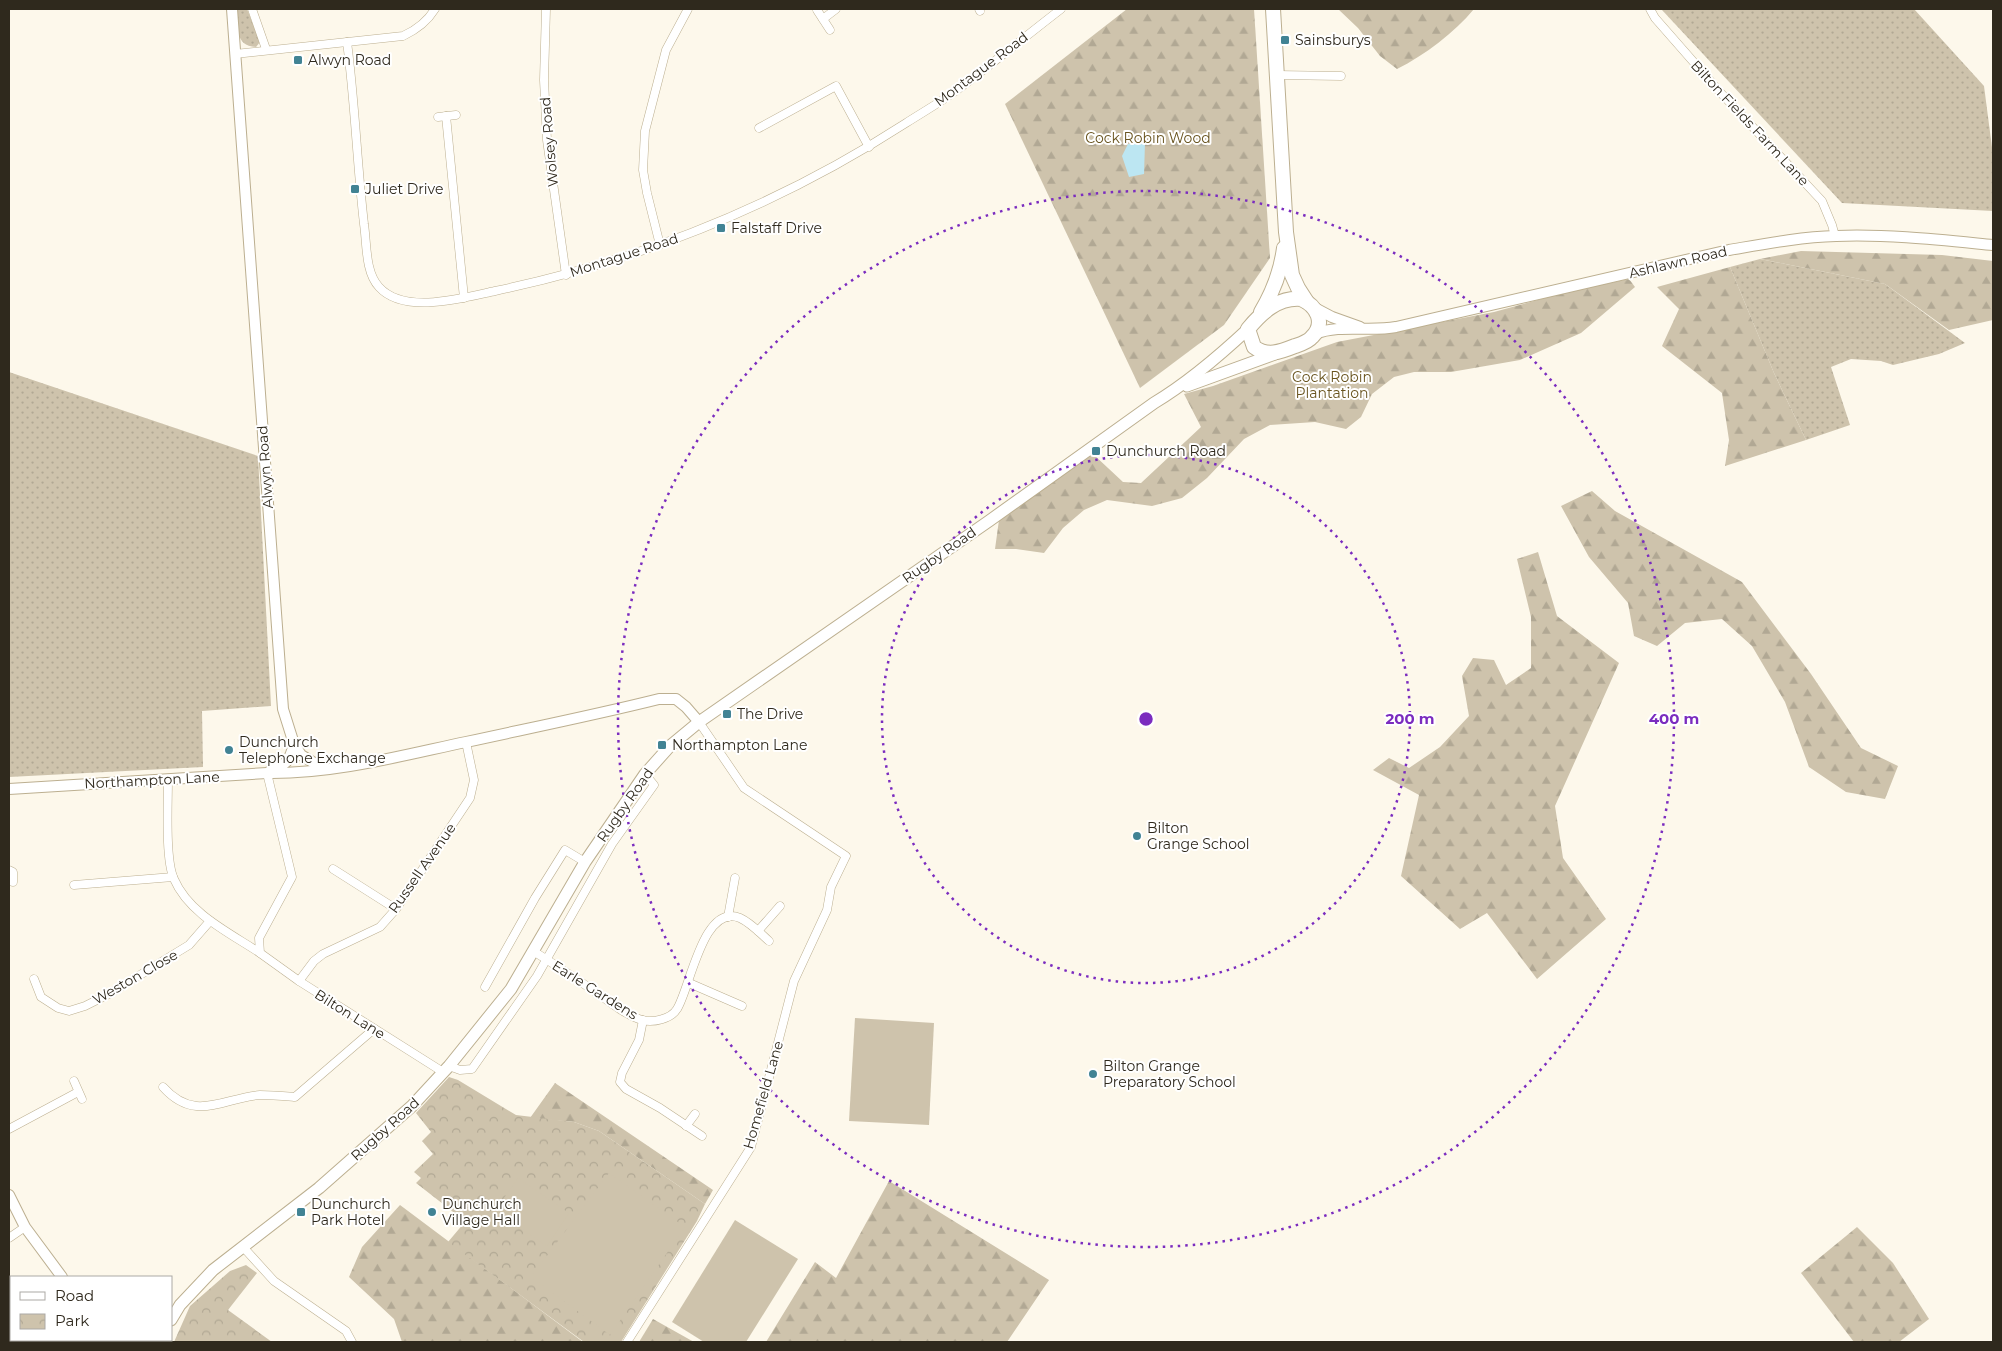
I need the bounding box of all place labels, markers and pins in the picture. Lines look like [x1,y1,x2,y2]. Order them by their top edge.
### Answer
place label: Sainsburys [1295,31,1371,49]
marker: Sainsburys [1279,34,1291,46]
place label: Alwyn Road [308,51,391,69]
marker: Alwyn Road [292,54,304,66]
place label: Juliet Drive [364,180,443,198]
marker: Juliet Drive [349,183,361,195]
place label: Falstaff Drive [731,219,822,237]
marker: Falstaff Drive [715,222,727,234]
place label: Dunchurch Road [1106,442,1226,460]
marker: Dunchurch Road [1090,445,1102,457]
place label: The Drive [737,705,803,723]
marker: The Drive [721,708,733,720]
centre of rings [1137,710,1155,728]
place label: Dunchurch Telephone Exchange [239,733,386,767]
place label: Northampton Lane [672,736,808,754]
marker: Northampton Lane [656,739,668,751]
marker: Dunchurch Telephone Exchange [223,744,235,756]
place label: Bilton Grange School [1147,819,1249,853]
marker: Bilton Grange School [1131,830,1143,842]
place label: Bilton Grange Preparatory School [1103,1057,1236,1091]
marker: Bilton Grange Preparatory School [1087,1068,1099,1080]
place label: Dunchurch Park Hotel [311,1195,391,1229]
place label: Dunchurch Village Hall [442,1195,522,1229]
marker: Dunchurch Park Hotel [295,1206,307,1218]
marker: Dunchurch Village Hall [426,1206,438,1218]

